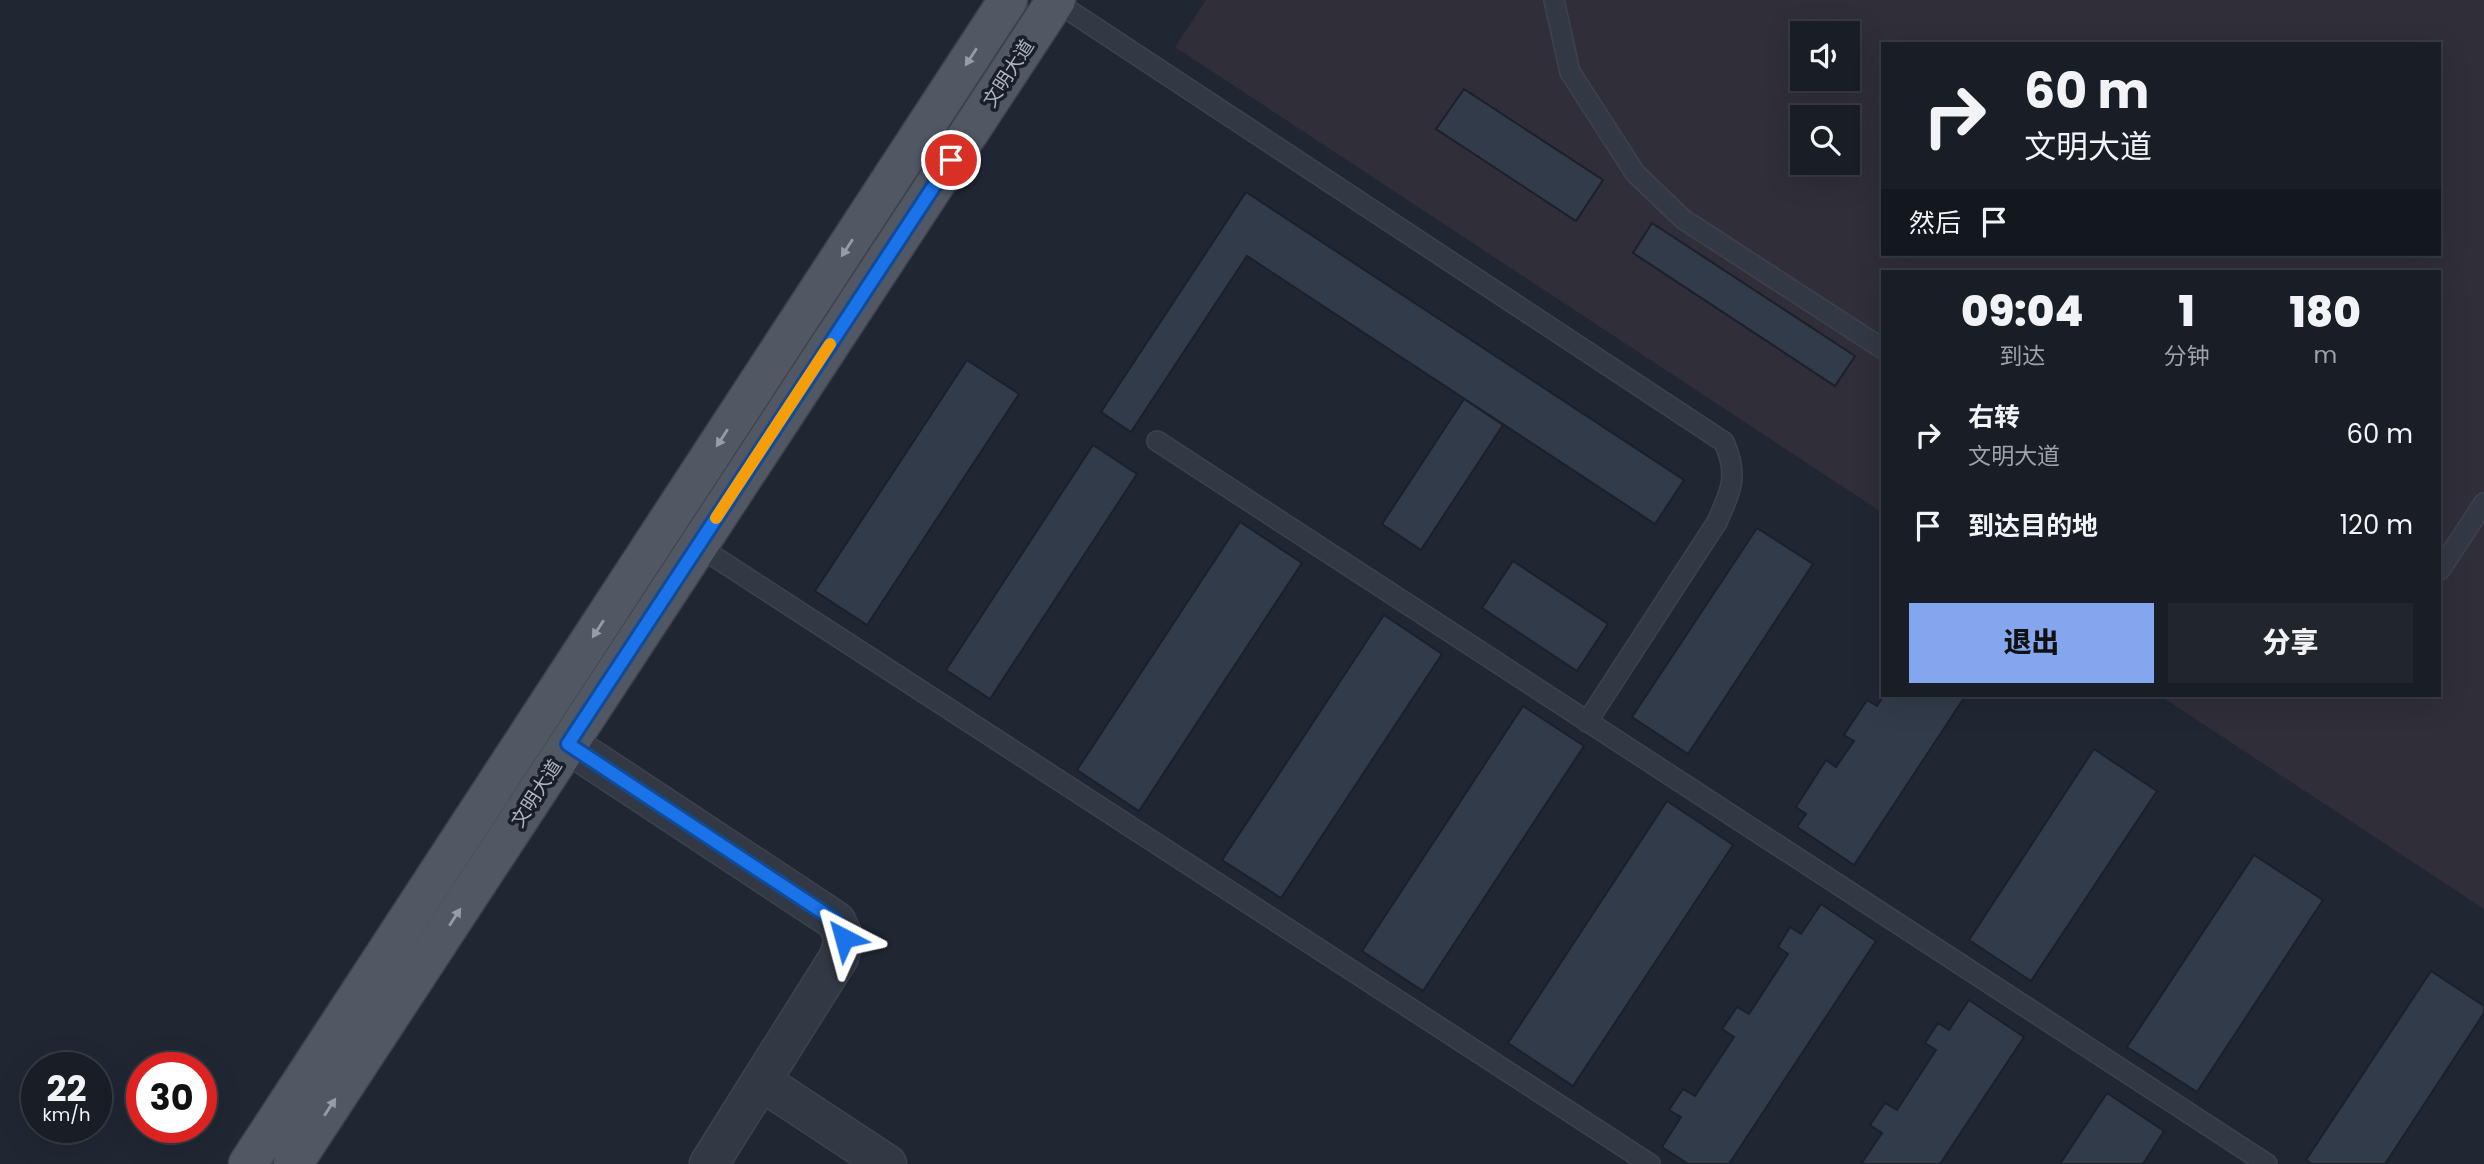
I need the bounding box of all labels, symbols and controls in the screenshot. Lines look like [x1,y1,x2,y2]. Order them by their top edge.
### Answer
map controls [1790,21,1860,175]
button: sound [1790,21,1860,91]
street label: 文明大道 [976,34,1040,113]
one-way arrow [964,47,977,67]
text: 60 m [2024,57,2149,125]
icon: right [1909,70,2000,161]
button: search [1790,105,1860,175]
text: 文明大道 [2024,124,2152,169]
pin [921,130,981,190]
icon: arrive [932,141,970,179]
icon: arrive [1975,203,2013,241]
text: 然后 [1909,205,1961,241]
one-way arrow [840,238,853,258]
text: 09:04 [1961,282,2083,341]
text: 1 [2178,282,2195,341]
text: 180 [2290,283,2361,342]
text: m [2313,339,2337,371]
text: 到达 [1999,340,2045,372]
text: 分钟 [2164,340,2210,372]
text: 右转 [1968,399,2020,435]
icon: right [1909,416,1947,454]
text: 60 m [2346,416,2413,452]
one-way arrow [716,429,729,448]
text: 文明大道 [1968,440,2060,472]
icon: arrive [1909,507,1947,545]
text: 120 m [2340,507,2413,543]
text: 到达目的地 [1968,508,2098,544]
button: 退出 [1909,603,2154,683]
button: 分享 [2168,603,2413,683]
one-way arrow [592,619,605,639]
street label: 文明大道 [504,754,568,833]
position arrow [807,901,881,975]
one-way arrow [448,908,462,926]
speed limit sign: 30 [126,1052,217,1143]
text: 22 [47,1064,86,1113]
one-way arrow [323,1098,337,1116]
text: km/h [43,1102,90,1127]

